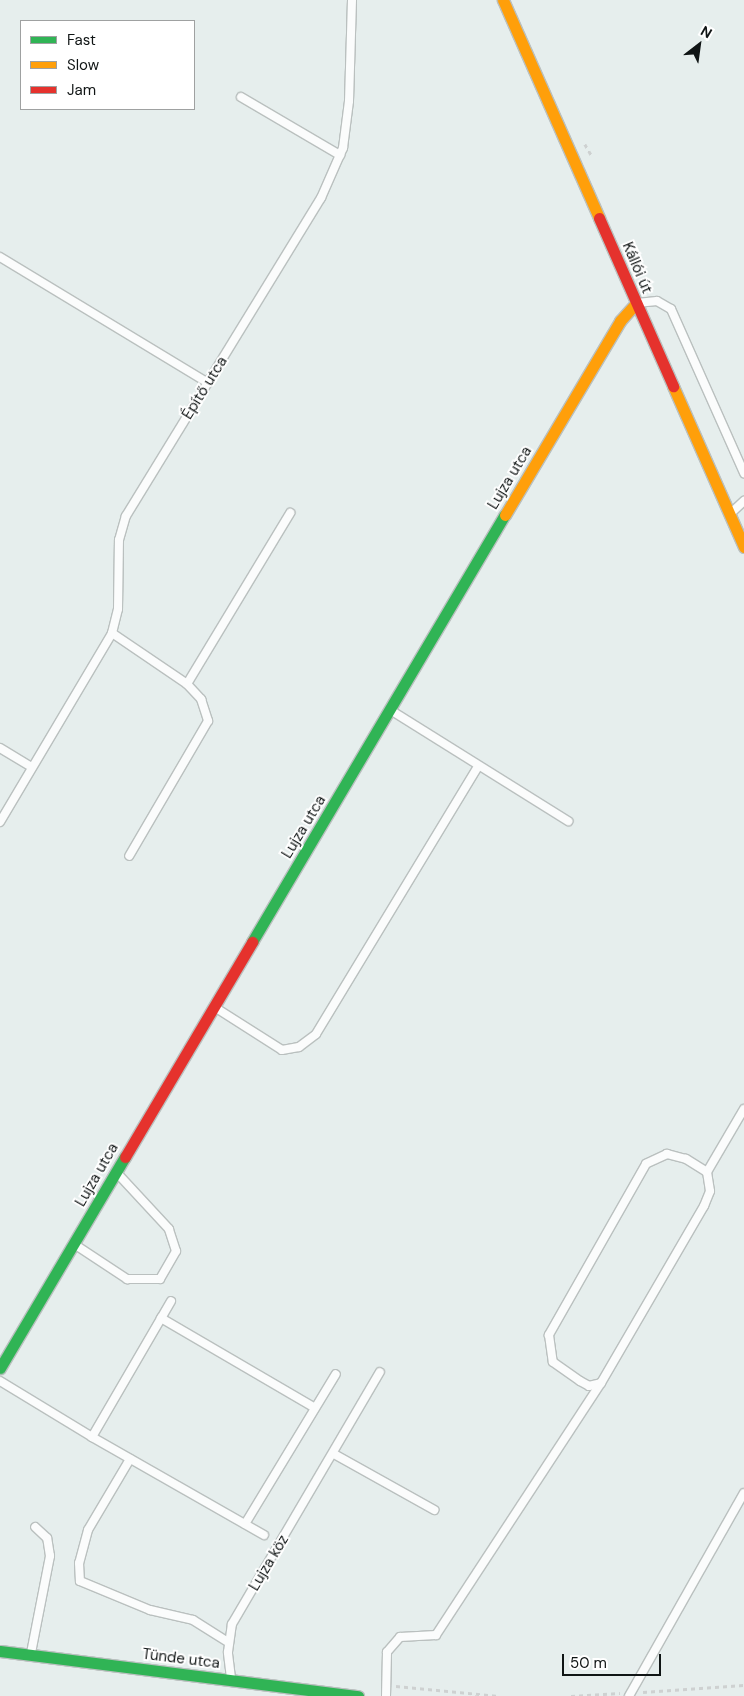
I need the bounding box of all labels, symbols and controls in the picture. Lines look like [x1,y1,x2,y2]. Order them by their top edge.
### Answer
legend [20,20,195,110]
north arrow [674,20,724,70]
text: N [698,22,715,42]
text: Fast [67,30,96,50]
text: Slow [67,55,99,75]
text: Jam [67,80,96,100]
street label: Kállói út [618,240,656,296]
street label: Építő utca [179,353,231,423]
street label: Lujza utca [484,443,536,513]
street label: Lujza utca [278,792,330,862]
street label: Lujza utca [72,1140,122,1210]
street label: Lujza köz [245,1532,293,1594]
scale bar [564,1644,663,1676]
street label: Tünde utca [141,1645,221,1673]
text: 50 m [570,1653,607,1673]

